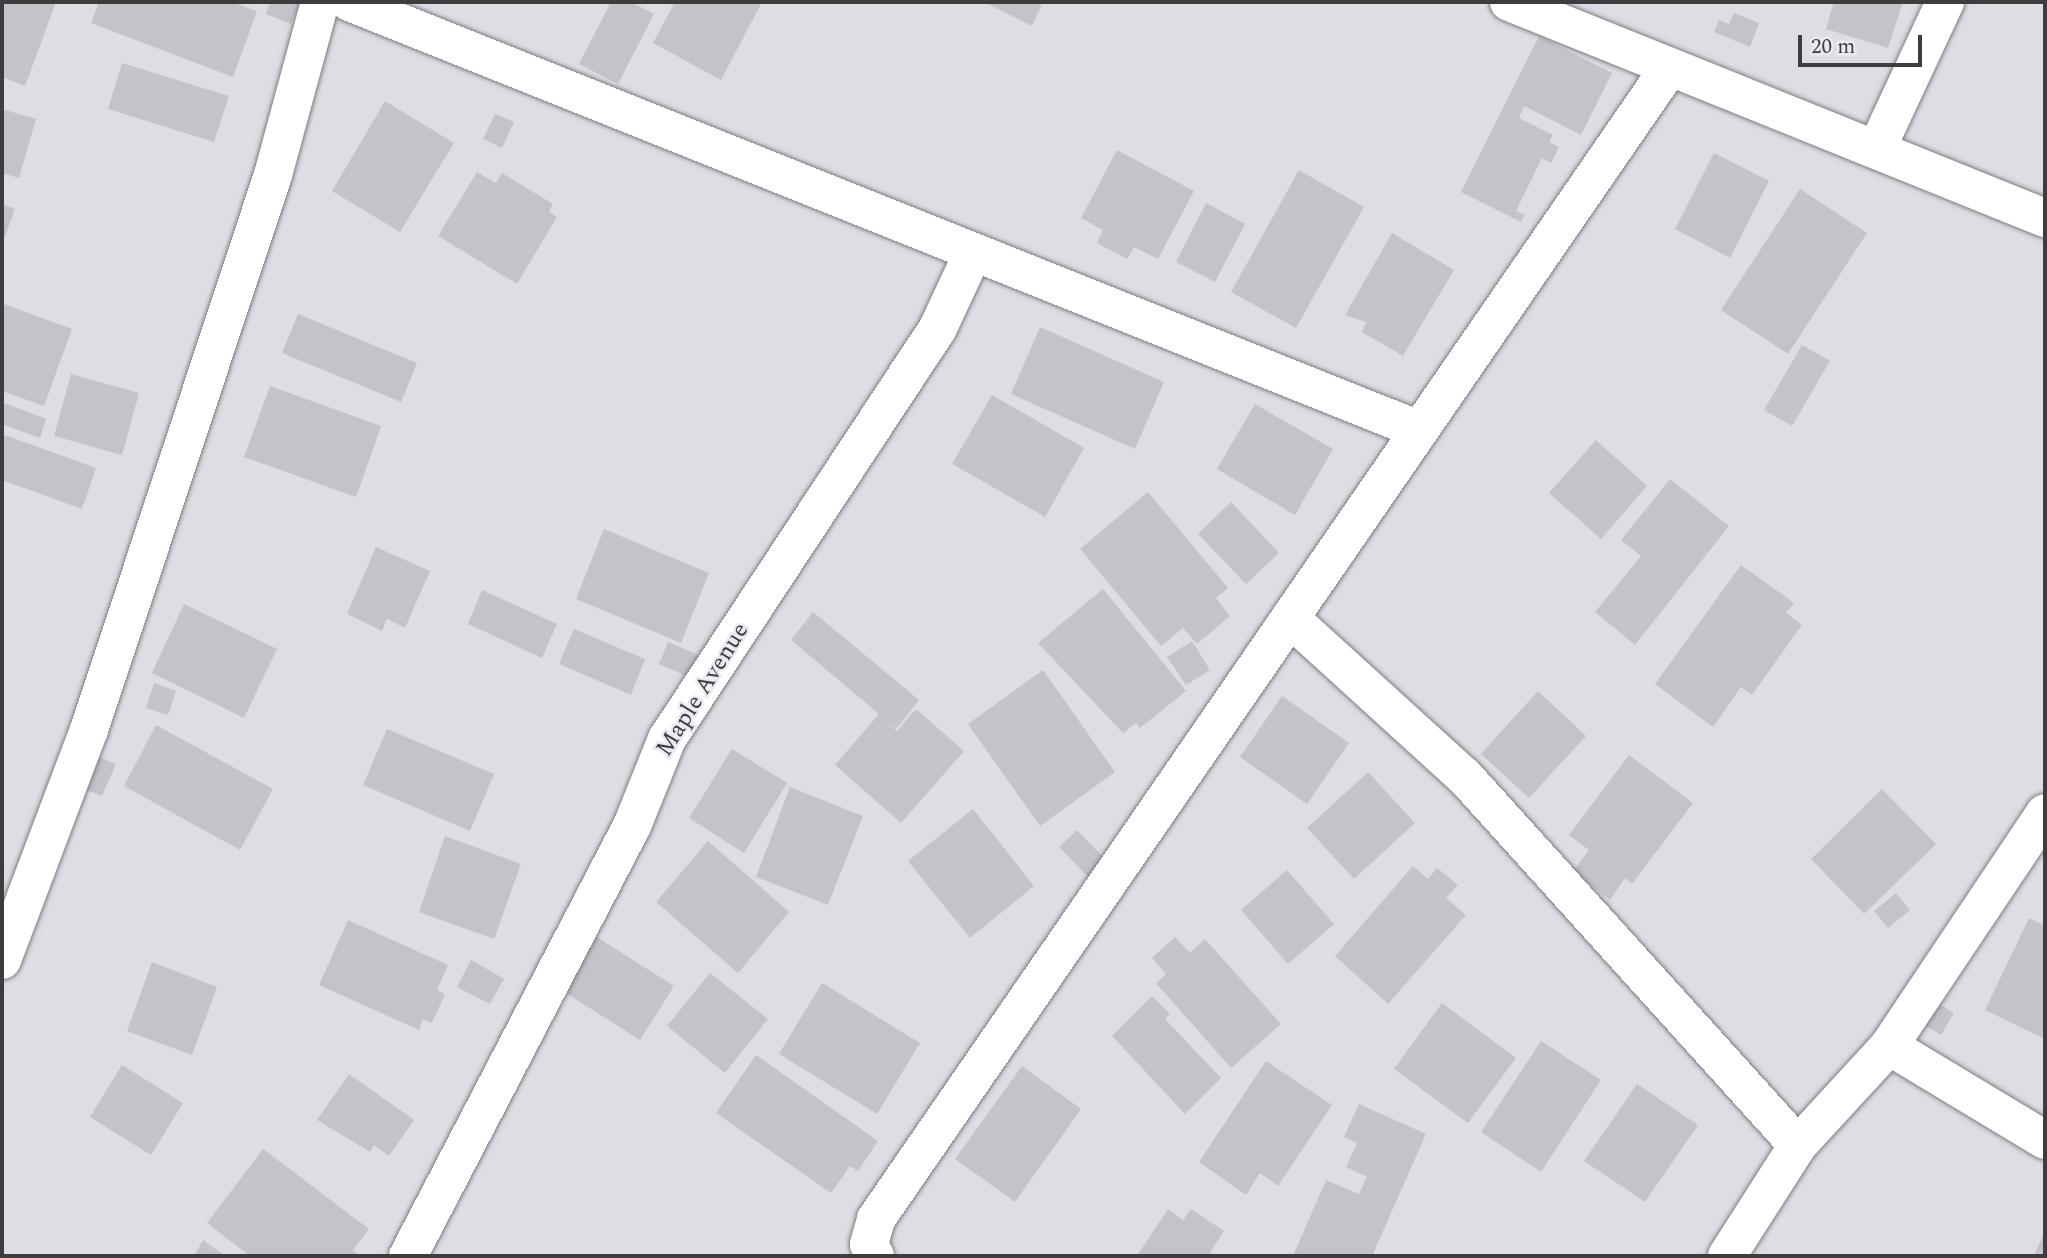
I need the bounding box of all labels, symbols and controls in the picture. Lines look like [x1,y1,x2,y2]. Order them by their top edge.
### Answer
scale bar [1802,21,1926,65]
text: 20 m [1811,31,1855,63]
street label: Maple Avenue [650,618,756,762]

